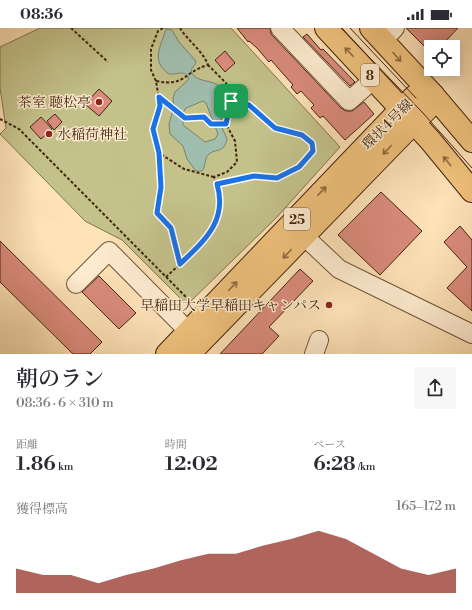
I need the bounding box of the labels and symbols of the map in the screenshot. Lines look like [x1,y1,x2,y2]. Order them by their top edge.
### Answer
one-way arrow [344,47,354,57]
one-way arrow [393,52,402,62]
road number: 8 [361,64,379,86]
pin [214,84,248,118]
place label: 茶室 聴松亭 [18,94,91,112]
street label: 環状4号線 [359,96,417,154]
marker: 茶室 聴松亭 [94,97,104,107]
place label: 水稲荷神社 [57,126,127,144]
marker: 水稲荷神社 [44,129,54,139]
one-way arrow [382,145,392,155]
one-way arrow [443,155,452,166]
one-way arrow [317,186,326,196]
road number: 25 [284,208,310,230]
one-way arrow [282,249,292,259]
one-way arrow [228,281,238,291]
place label: 早稲田大学早稲田キャンパス [140,297,321,315]
marker: 早稲田大学早稲田キャンパス [324,300,334,310]

